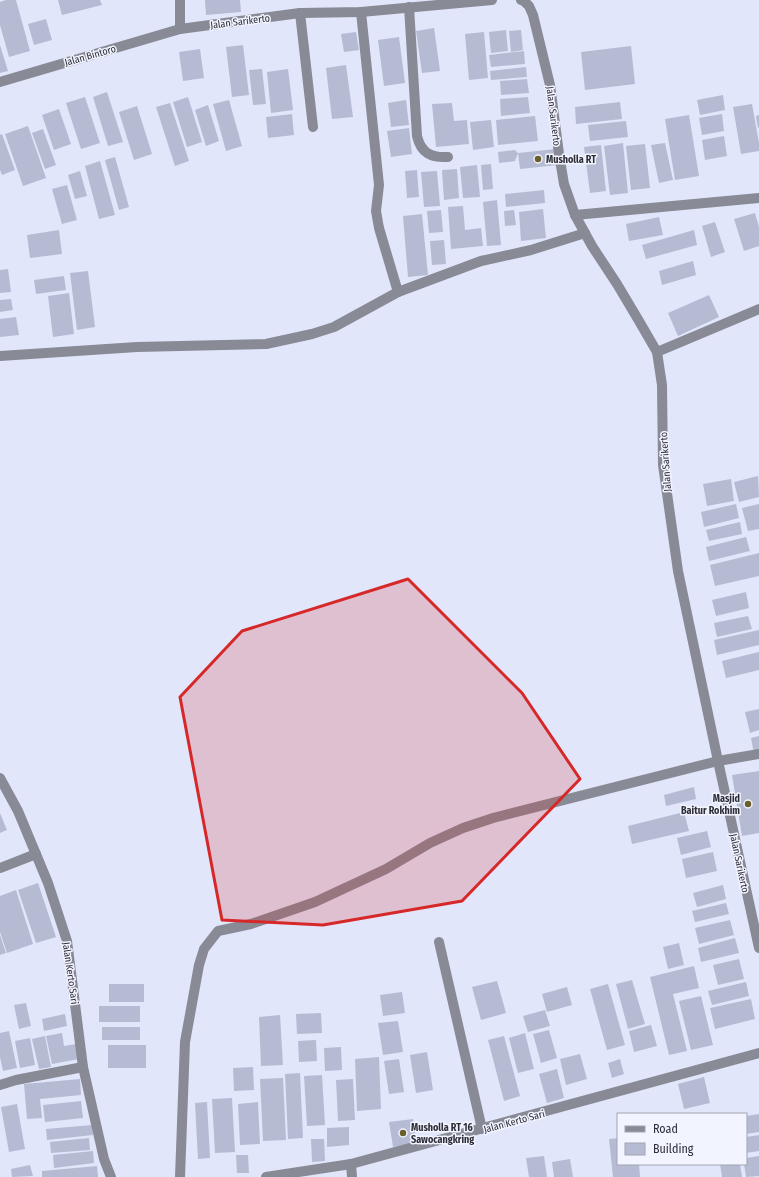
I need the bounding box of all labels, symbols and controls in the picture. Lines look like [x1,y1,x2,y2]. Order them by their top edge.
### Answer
street label: Jalan Sarikerto [210,12,271,32]
street label: Jalan Bintoro [63,43,117,69]
street label: Jalan Sarikerto [543,86,563,147]
marker: Musholla RT [533,154,543,164]
place label: Musholla RT [546,154,596,166]
street label: Jalan Sarikerto [658,432,674,492]
place label: Masjid Baitur Rokhim [681,793,740,817]
marker: Masjid Baitur Rokhim [743,799,753,809]
street label: Jalan Sarikerto [727,833,751,894]
street label: Jalan Kerto Sari [60,941,80,1005]
street label: Jalan Kerto Sari [482,1108,546,1136]
legend [617,1113,747,1165]
place label: Musholla RT 16 Sawocangkring [411,1122,474,1146]
text: Road [653,1122,678,1136]
marker: Musholla RT 16 Sawocangkring [398,1128,408,1138]
text: Building [653,1142,694,1156]

